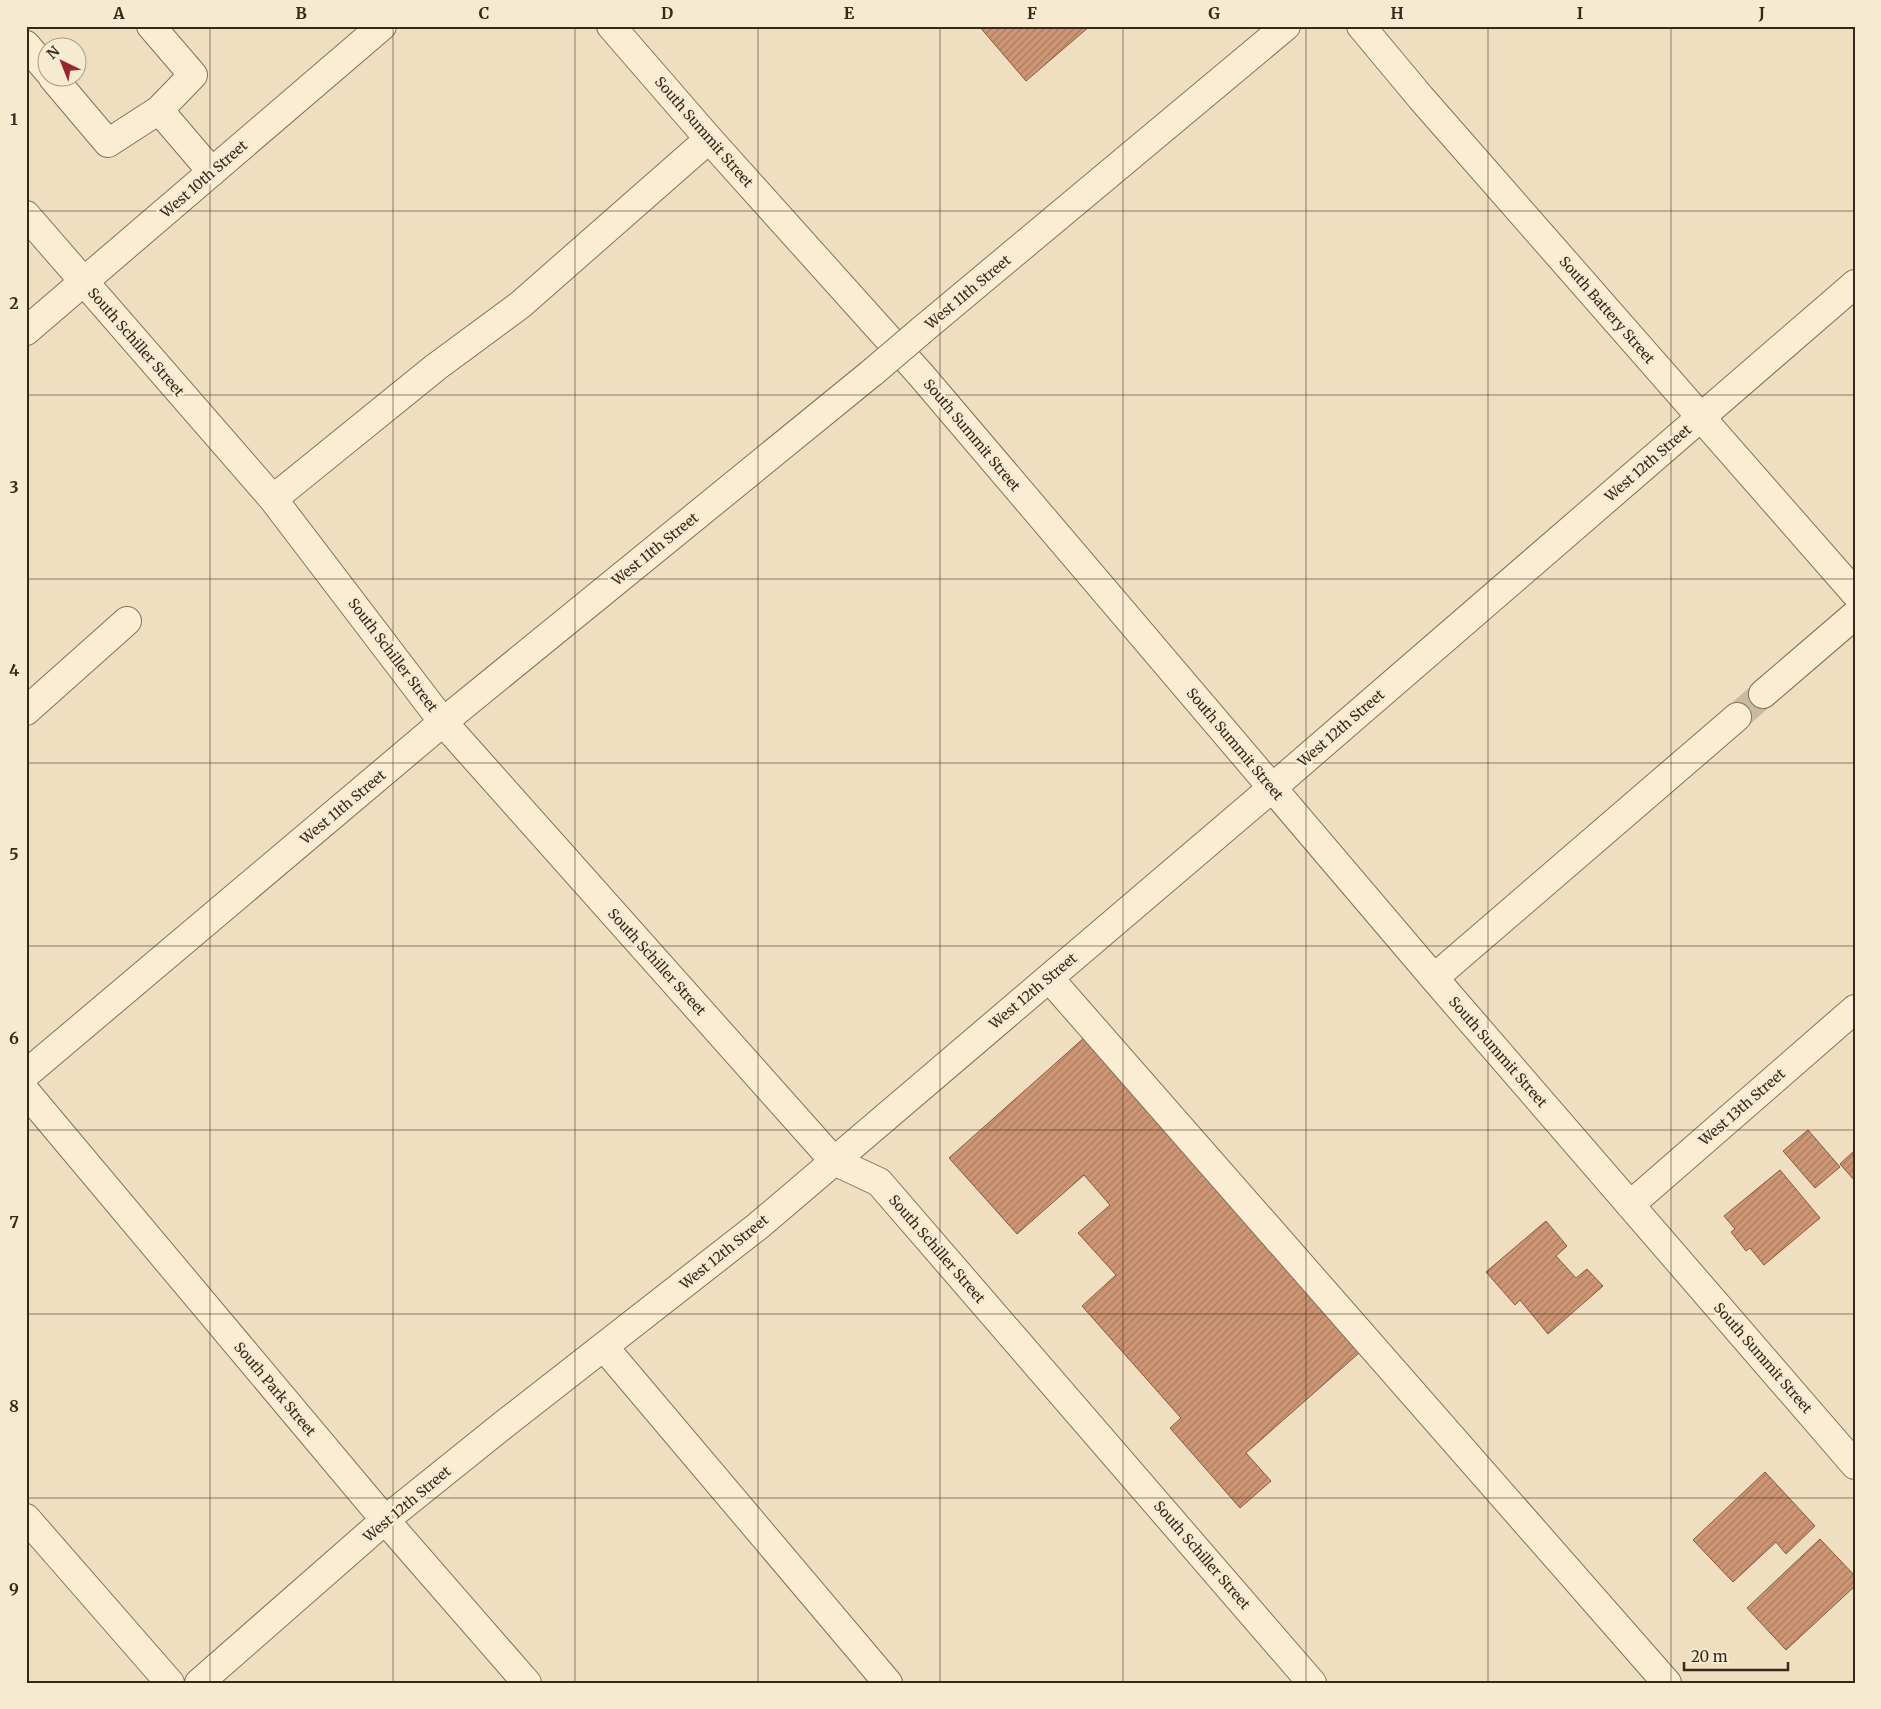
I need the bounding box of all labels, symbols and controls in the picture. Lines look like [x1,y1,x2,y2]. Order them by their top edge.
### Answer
text: A [112,3,125,23]
text: B [295,3,307,23]
text: C [479,3,489,23]
text: D [661,3,673,23]
text: E [844,3,855,23]
text: F [1027,3,1037,23]
text: G [1208,3,1220,23]
text: H [1390,3,1404,23]
text: I [1577,3,1583,23]
text: J [1758,3,1765,23]
north arrow [38,38,88,88]
text: N [43,42,63,63]
street label: South Summit Street [651,73,757,192]
text: 1 [10,109,18,129]
street label: West 10th Street [156,136,252,222]
street label: West 11th Street [921,251,1015,334]
street label: South Battery Street [1555,253,1659,368]
street label: South Schiller Street [84,284,188,400]
text: 2 [9,293,19,313]
street label: South Summit Street [920,375,1025,495]
street label: West 12th Street [1600,420,1695,506]
text: 3 [9,477,19,497]
street label: West 11th Street [607,508,702,590]
street label: South Schiller Street [344,594,442,716]
text: 4 [9,660,19,680]
street label: South Summit Street [1183,684,1288,804]
street label: West 12th Street [1293,685,1388,771]
street label: West 11th Street [296,766,390,849]
text: 5 [9,844,19,864]
street label: South Schiller Street [604,905,710,1020]
street label: West 12th Street [985,949,1081,1033]
street label: South Summit Street [1445,993,1551,1112]
text: 6 [9,1028,19,1048]
street label: West 13th Street [1695,1064,1789,1150]
street label: South Schiller Street [885,1191,989,1307]
street label: West 12th Street [675,1210,772,1294]
text: 7 [9,1212,19,1232]
street label: South Summit Street [1710,1299,1816,1418]
street label: South Park Street [230,1338,320,1440]
text: 8 [9,1396,19,1416]
street label: West 12th Street [359,1462,455,1546]
street label: South Schiller Street [1150,1497,1254,1613]
text: 9 [9,1579,19,1599]
scale bar [1684,1639,1787,1671]
text: 20 m [1691,1647,1728,1666]

